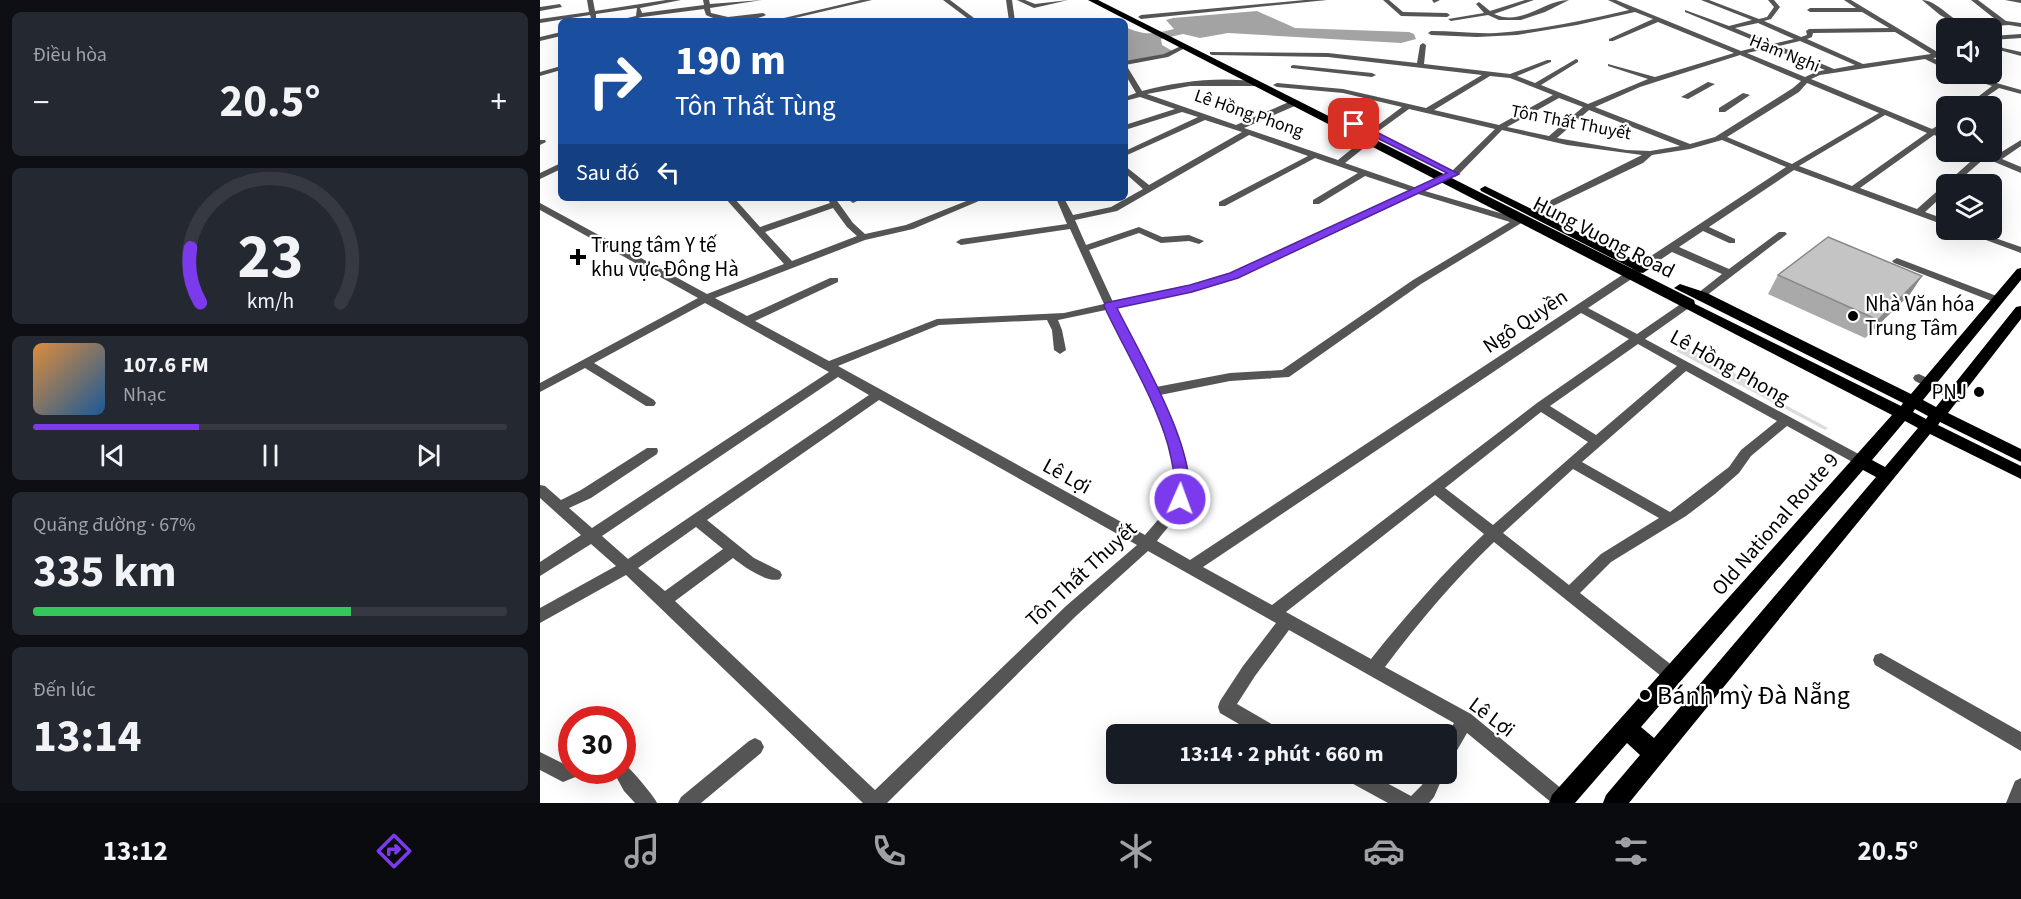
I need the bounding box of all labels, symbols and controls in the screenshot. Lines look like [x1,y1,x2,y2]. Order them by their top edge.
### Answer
map controls [1936,18,2002,240]
button: sound [1936,18,2002,84]
street label: Hàm Nghi [1746,28,1824,79]
text: 190 m [675,31,786,91]
text: Điều hòa [33,41,107,69]
icon: right [576,42,654,120]
text: 20.5° [219,70,321,134]
text: − [33,79,49,126]
text: + [491,79,507,126]
street label: Lê Hồng Phong [1191,83,1307,144]
text: Tôn Thất Tùng [675,87,836,126]
button: search [1936,96,2002,162]
pin [1328,98,1379,149]
street label: Tôn Thất Thuyết [1509,99,1633,146]
icon: arrive [1337,107,1370,140]
icon: left [652,156,685,189]
text: Sau đó [576,157,640,189]
button: layers [1936,174,2002,240]
street label: Hung Vuong Road [1528,188,1680,286]
text: 23 [237,213,303,302]
place label: Trung tâm Y tế khu vực Đông Hà [591,230,739,284]
marker: Trung tâm Y tế khu vực Đông Hà [569,248,587,266]
street label: Ngô Quyền [1477,282,1573,360]
text: km/h [246,286,294,317]
place label: Nhà Văn hóa Trung Tâm [1865,289,1975,343]
marker: Nhà Văn hóa Trung Tâm [1846,309,1860,323]
street label: Lê Hồng Phong [1665,322,1796,412]
text: 107.6 FM [123,349,209,381]
place label: PNJ [1931,377,1967,407]
text: Nhạc [123,381,166,409]
marker: PNJ [1972,385,1986,399]
icon: previous [96,439,129,472]
icon: pause [254,439,287,472]
icon: next [412,439,445,472]
street label: Old National Route 9 [1704,446,1846,602]
street label: Lê Lợi [1037,450,1097,502]
position arrow [1148,467,1212,531]
text: Quãng đường · 67% [33,511,196,539]
street label: Tôn Thất Thuyết [1019,514,1143,634]
text: 335 km [33,540,177,604]
text: Đến lúc [33,676,96,704]
place label: Bánh mỳ Đà Nẵng [1657,677,1850,714]
marker: Bánh mỳ Đà Nẵng [1638,688,1652,702]
street label: Lê Lợi [1463,690,1521,744]
text: 13:14 [33,705,142,769]
speed limit sign: 30 [558,706,636,784]
text: 13:14 · 2 phút · 660 m [1179,738,1384,770]
icon: directions [373,830,415,872]
icon: music [621,830,663,872]
icon: phone [868,830,910,872]
icon: climate [1115,830,1157,872]
icon: car [1363,830,1405,872]
icon: filters [1610,830,1652,872]
text: 13:12 [103,832,168,871]
text: 20.5° [1858,832,1918,871]

